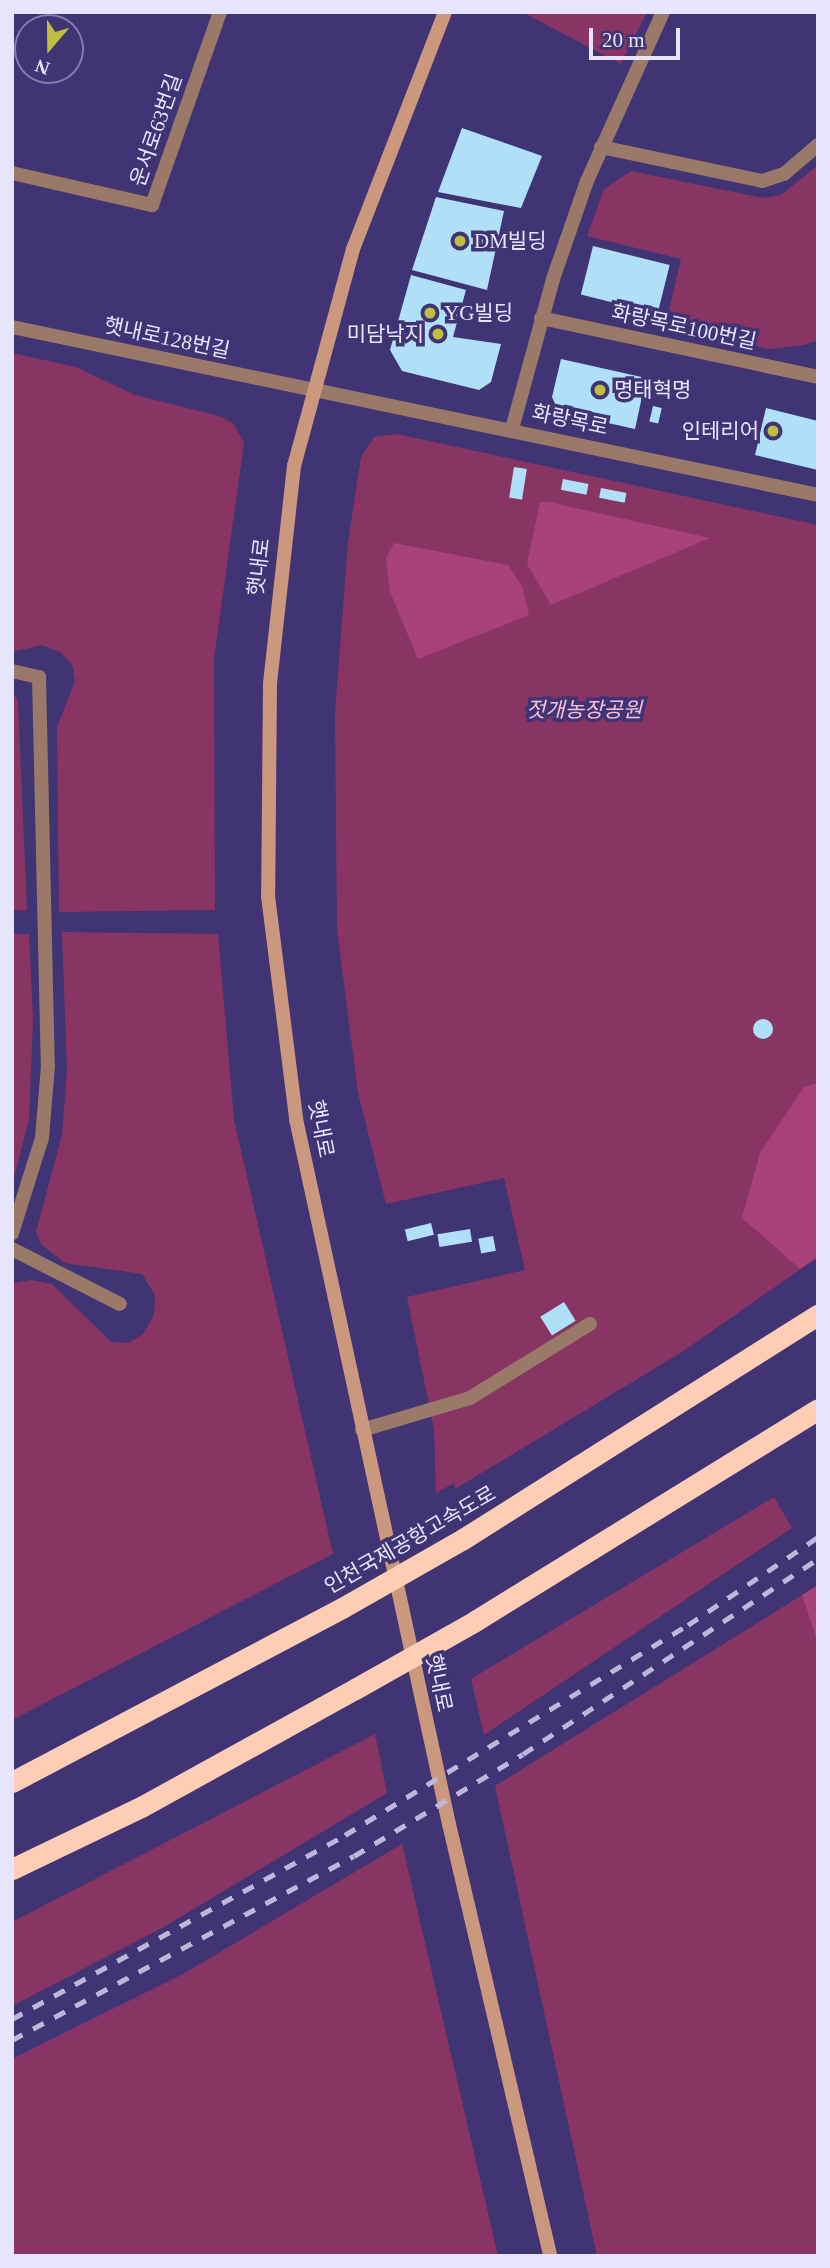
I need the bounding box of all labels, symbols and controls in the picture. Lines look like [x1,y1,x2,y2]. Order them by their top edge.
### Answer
north arrow [14,14,84,84]
scale bar [592,14,683,58]
text: 20 m [602,28,645,52]
text: N [32,55,52,80]
street label: 운서로63번길 [125,70,187,190]
place label: DM빌딩 [474,228,546,254]
marker: DM빌딩 [452,233,468,249]
street label: 화랑목로100번길 [609,299,759,355]
place label: YG빌딩 [444,300,513,326]
marker: YG빌딩 [422,305,438,321]
street label: 햇내로128번길 [102,312,232,364]
place label: 미담낙지 [347,321,424,347]
marker: 미담낙지 [430,326,446,342]
place label: 명태혁명 [614,377,691,403]
marker: 명태혁명 [592,382,608,398]
street label: 화랑목로 [530,400,610,440]
place label: 인테리어 [682,418,759,444]
marker: 인테리어 [765,423,781,439]
street label: 햇내로 [243,537,275,597]
park label: 젓개농장공원 [526,697,642,723]
street label: 햇내로 [303,1098,339,1160]
street label: 인천국제공항고속도로 [320,1481,500,1599]
street label: 햇내로 [421,1652,457,1714]

